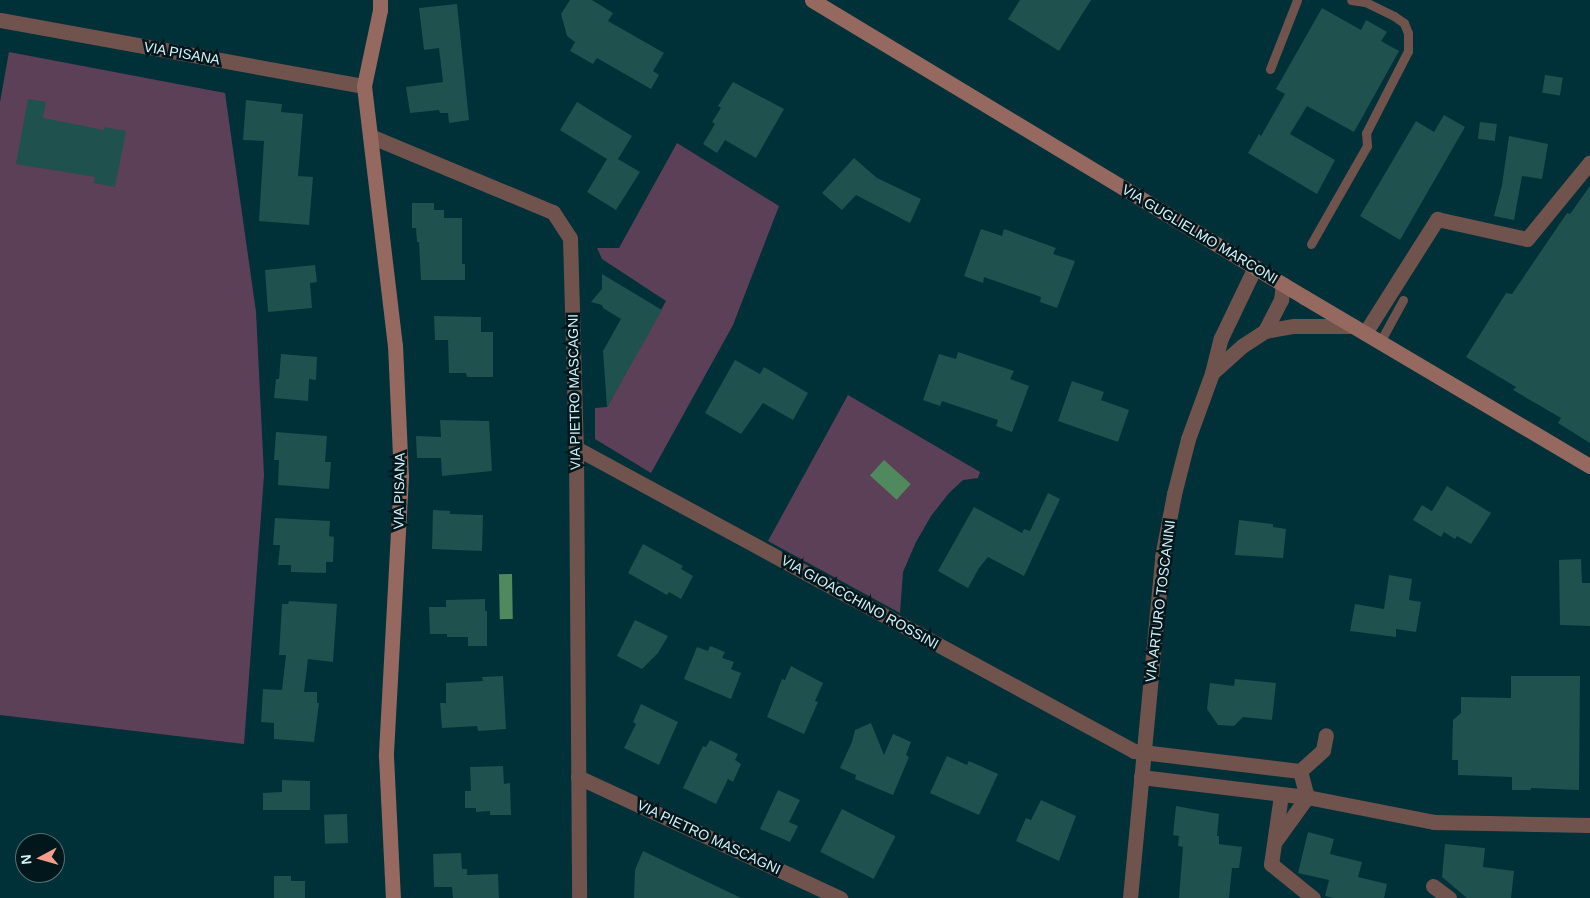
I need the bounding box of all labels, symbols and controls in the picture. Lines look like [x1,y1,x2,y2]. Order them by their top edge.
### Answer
street label: VIA PISANA [142,38,222,68]
street label: VIA GUGLIELMO MARCONI [1119,181,1281,287]
street label: VIA PIETRO MASCAGNI [564,313,584,471]
street label: VIA PISANA [390,452,408,530]
street label: VIA ARTURO TOSCANINI [1142,518,1178,684]
street label: VIA GIOACCHINO ROSSINI [778,551,942,653]
street label: VIA PIETRO MASCAGNI [634,796,784,878]
north arrow [15,833,65,883]
text: N [18,854,35,865]

